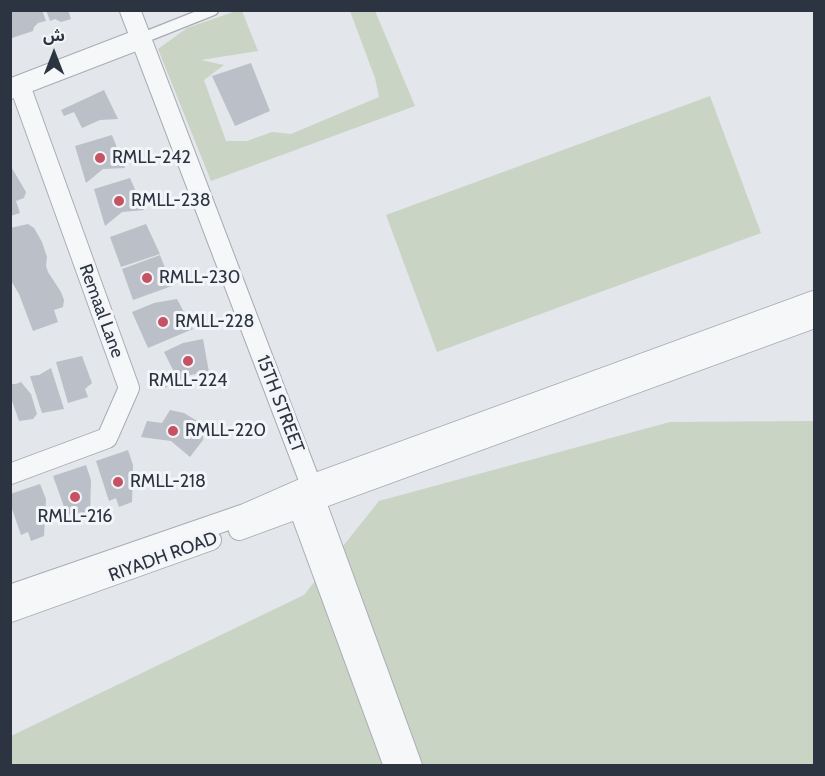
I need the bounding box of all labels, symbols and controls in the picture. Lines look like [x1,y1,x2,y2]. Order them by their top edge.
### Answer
north arrow [24,24,84,84]
text: ش [43,26,65,45]
place label: RMLL-242 [112,147,191,169]
marker: RMLL-242 [93,151,107,165]
place label: RMLL-238 [131,190,211,212]
marker: RMLL-238 [112,194,126,208]
street label: Remaal Lane [74,261,128,361]
place label: RMLL-230 [159,267,240,289]
marker: RMLL-230 [140,271,154,285]
place label: RMLL-228 [175,311,254,333]
marker: RMLL-228 [156,315,170,329]
street label: 15TH STREET [252,352,308,456]
marker: RMLL-224 [181,354,195,368]
place label: RMLL-224 [149,370,227,392]
place label: RMLL-220 [185,420,266,442]
marker: RMLL-220 [166,424,180,438]
place label: RMLL-218 [130,471,206,493]
marker: RMLL-218 [111,475,125,489]
marker: RMLL-216 [68,490,82,504]
place label: RMLL-216 [37,506,113,528]
street label: RIYADH ROAD [106,527,220,587]

